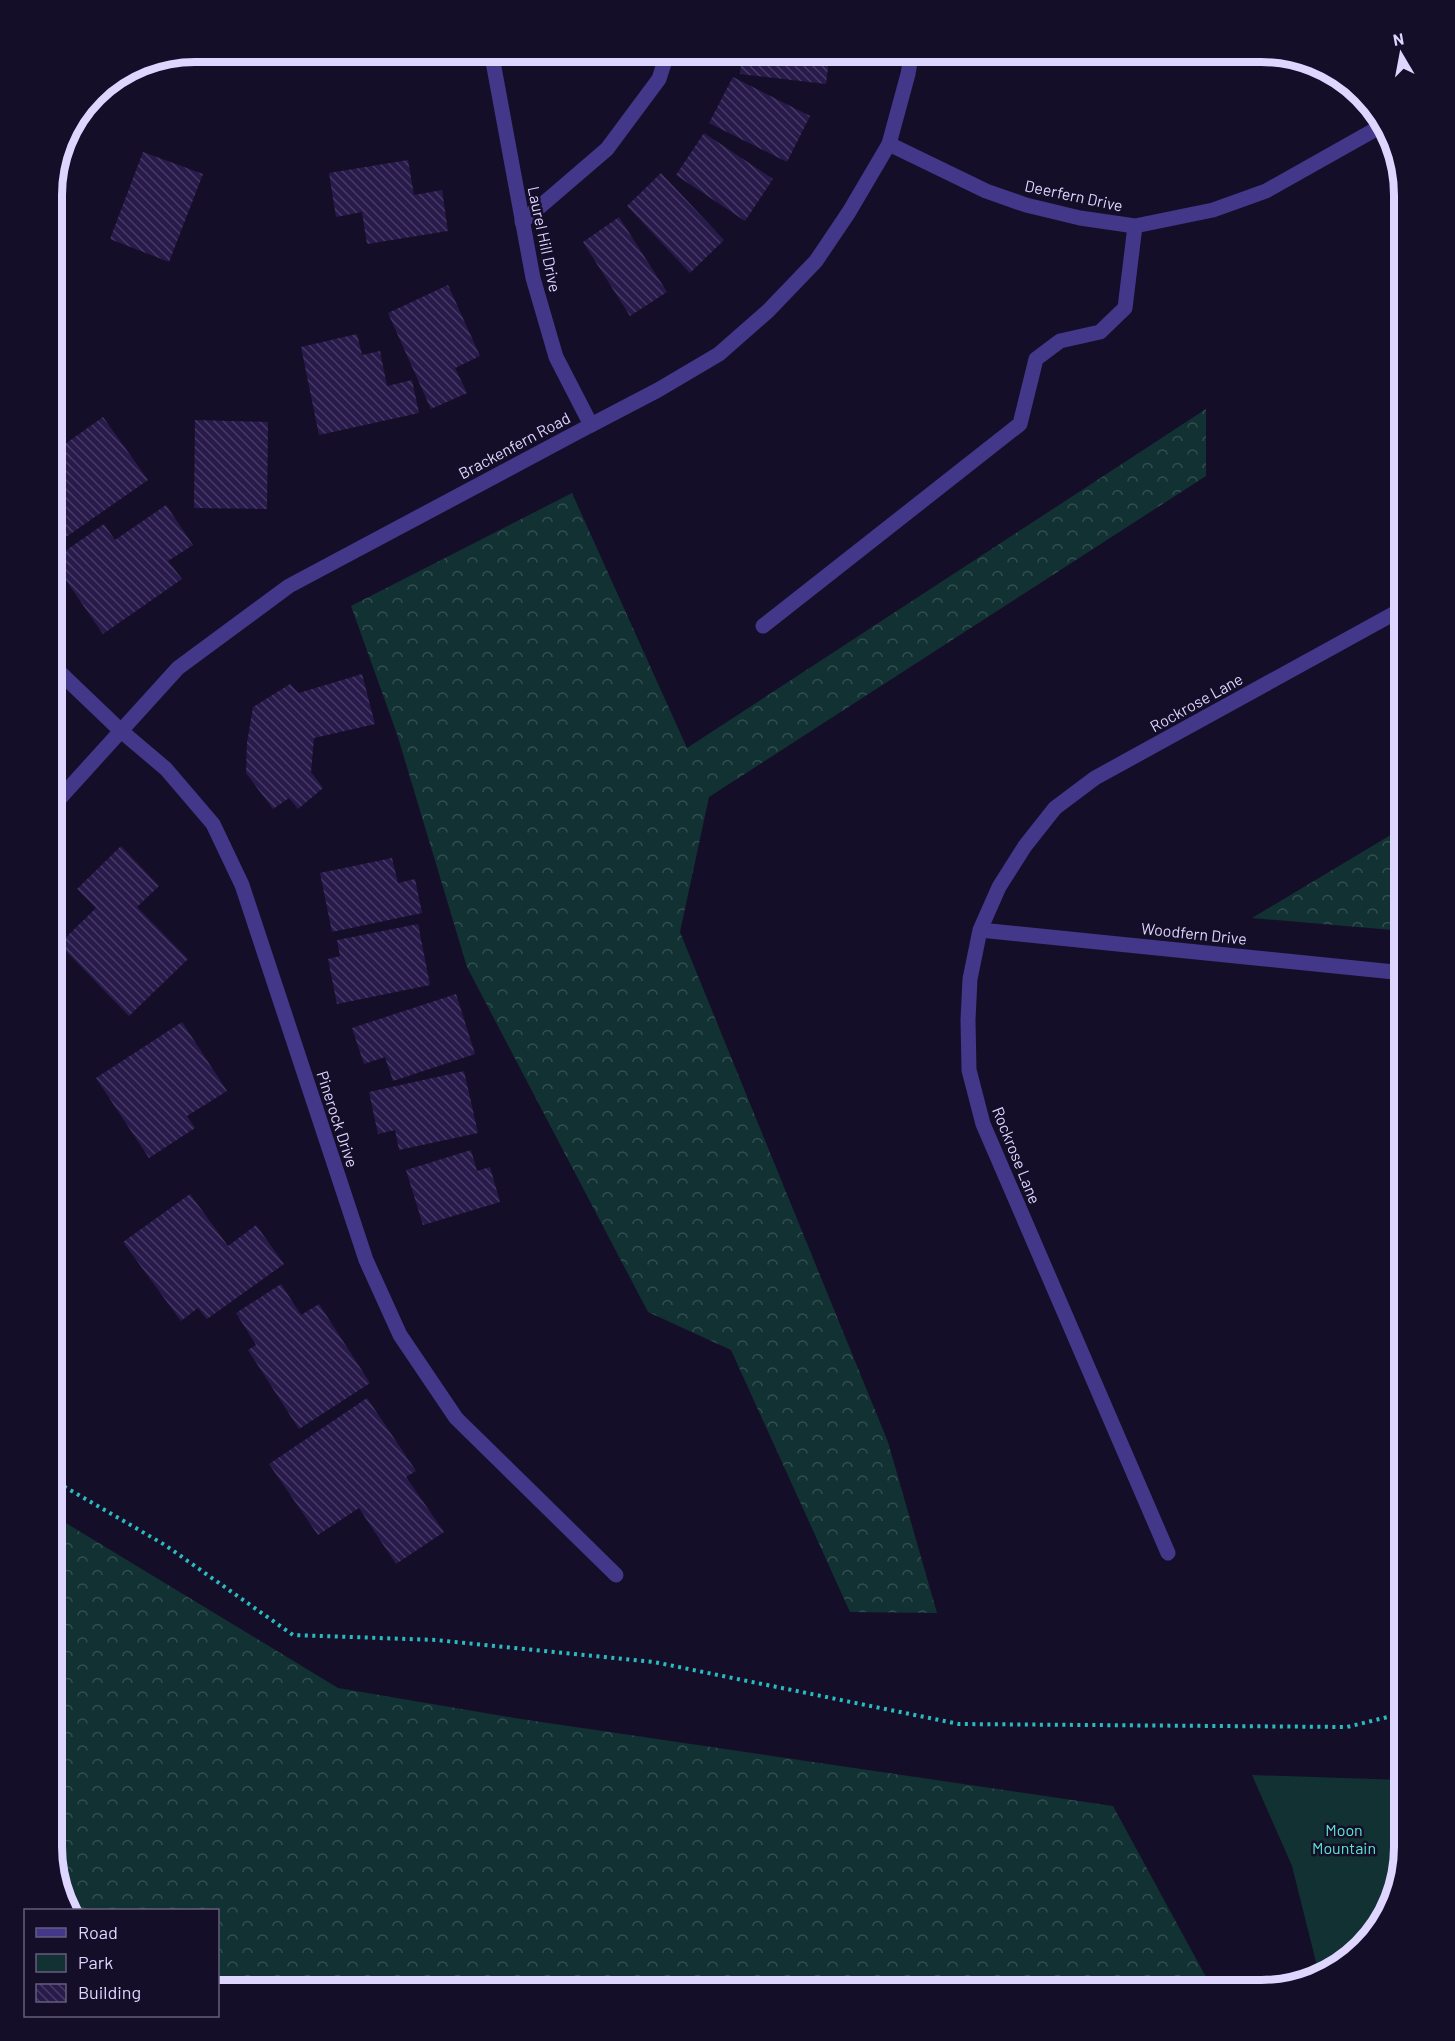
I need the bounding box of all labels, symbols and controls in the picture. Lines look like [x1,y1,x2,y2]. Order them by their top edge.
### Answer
north arrow [1371,24,1431,84]
text: N [1391,28,1405,49]
street label: Deerfern Drive [1023,175,1125,215]
street label: Laurel Hill Drive [525,184,565,294]
street label: Brackenfern Road [455,408,573,482]
street label: Rockrose Lane [1146,669,1246,735]
street label: Woodfern Drive [1140,918,1248,948]
street label: Pinerock Drive [313,1068,363,1170]
street label: Rockrose Lane [989,1104,1045,1206]
park label: Moon Mountain [1312,1820,1376,1857]
legend [24,1909,219,2017]
text: Road [78,1921,118,1943]
text: Park [78,1951,113,1973]
text: Building [78,1981,141,2003]

